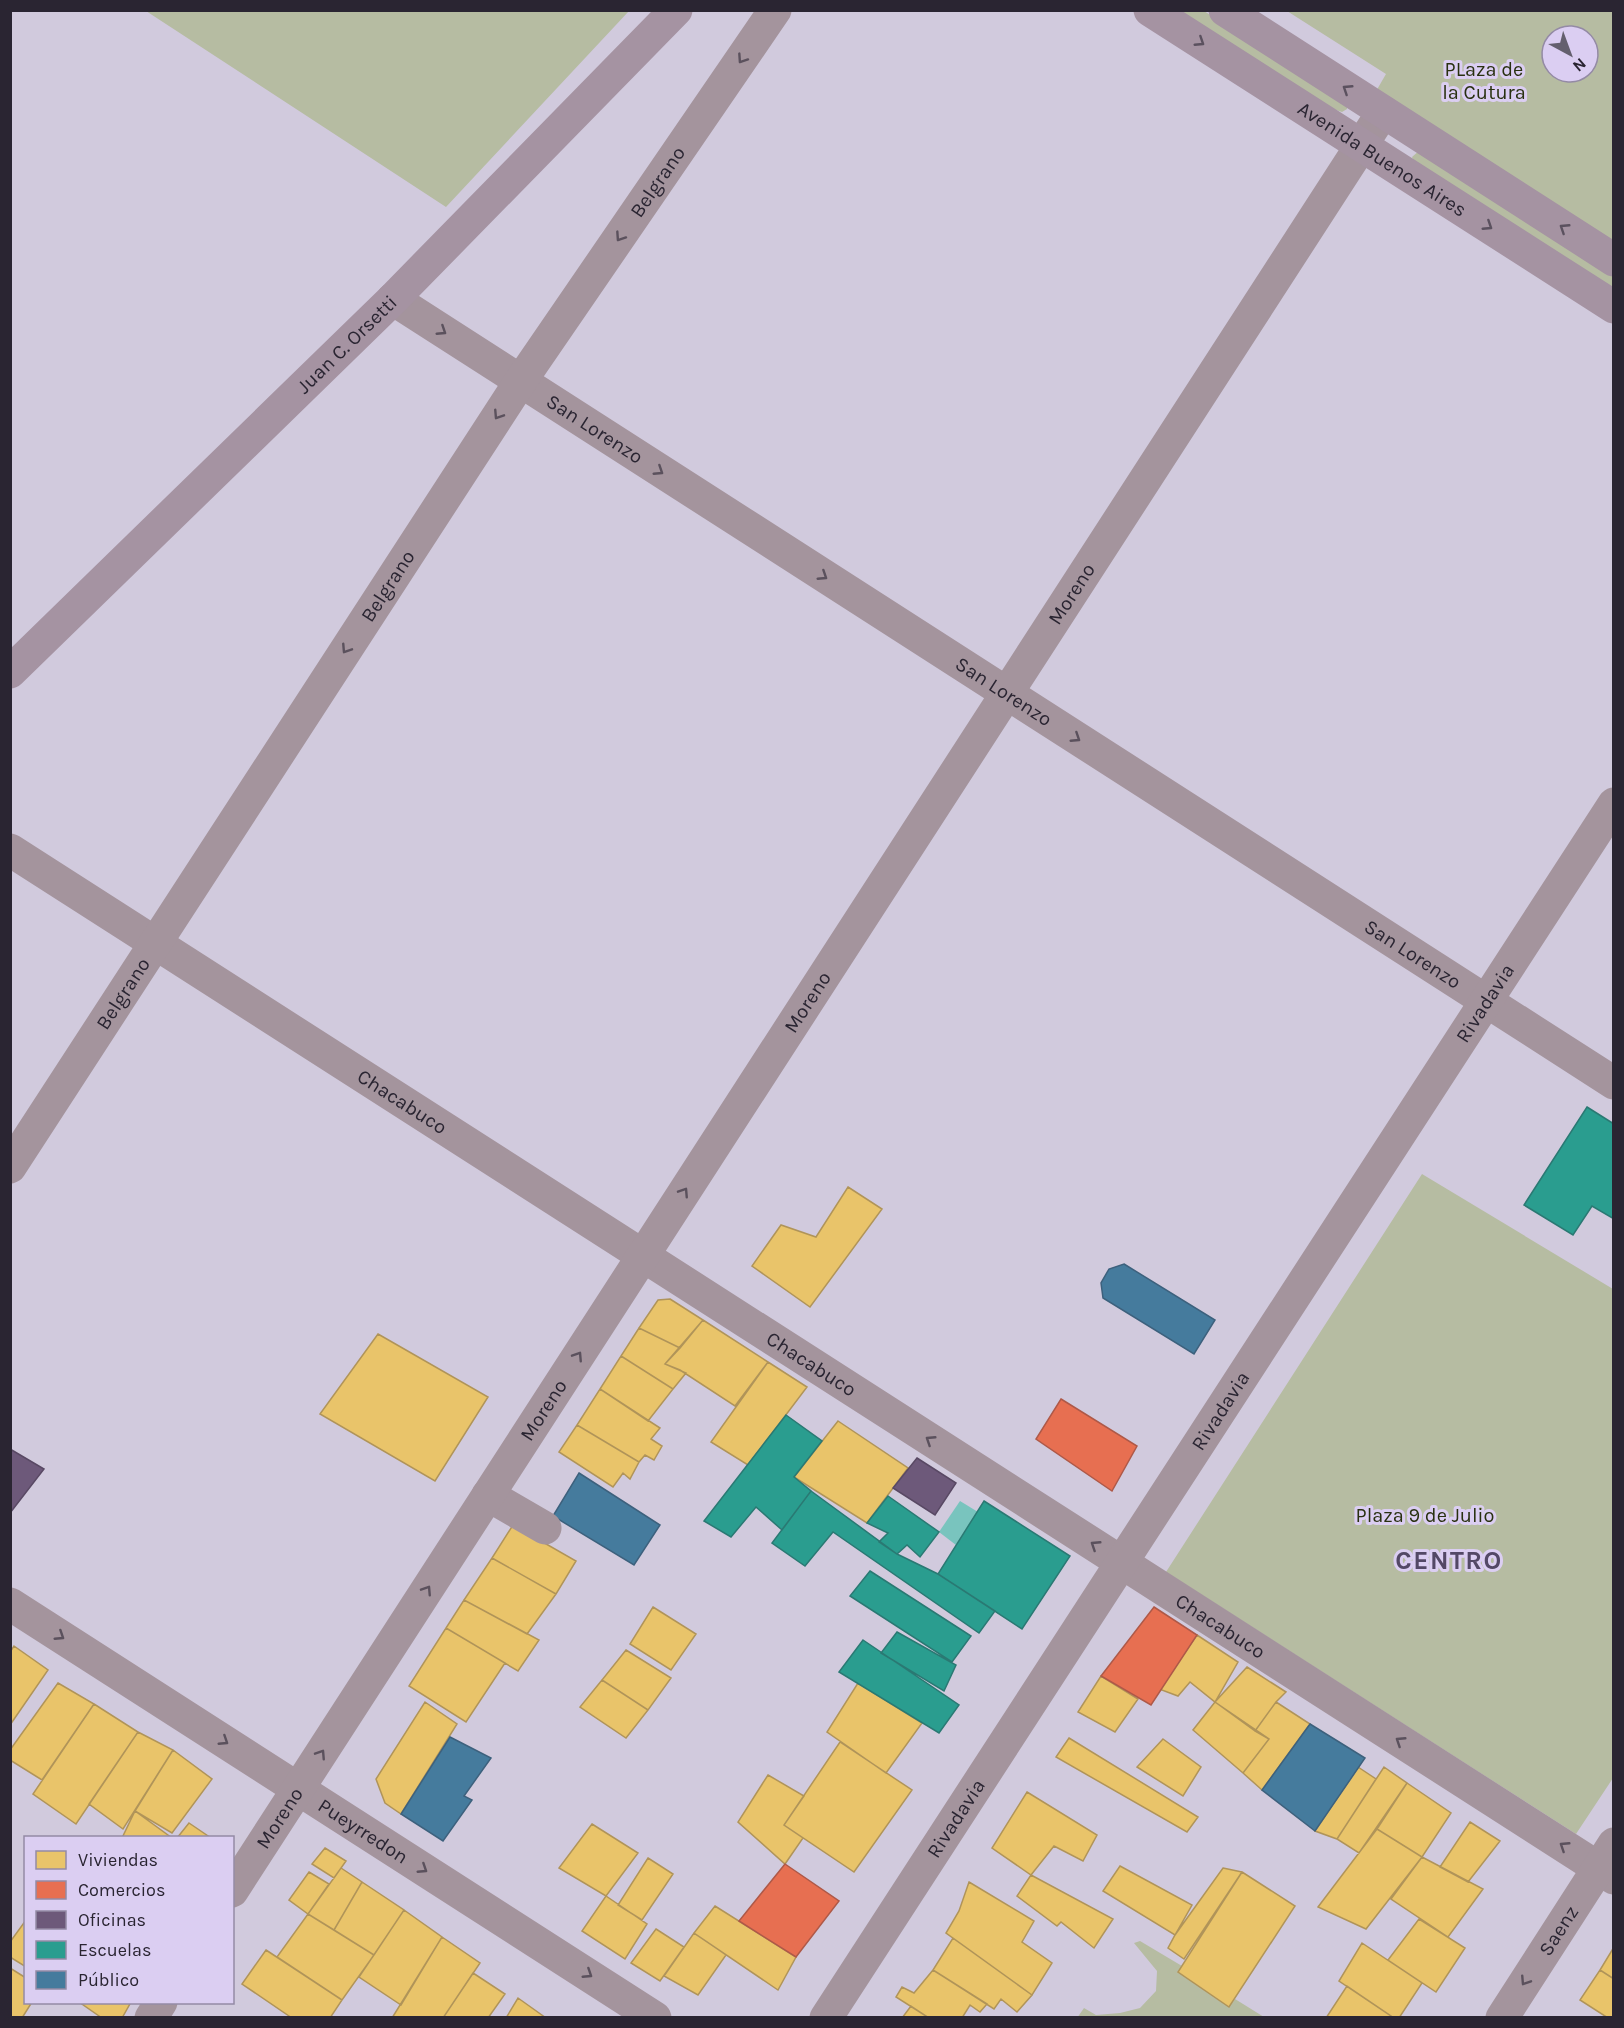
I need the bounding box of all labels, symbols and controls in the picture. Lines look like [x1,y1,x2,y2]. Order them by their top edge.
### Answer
north arrow [1540,24,1600,84]
one-way arrow [1193,35,1204,46]
one-way arrow [738,52,749,63]
text: N [1569,54,1590,76]
park label: PLaza de la Cutura [1442,58,1526,104]
one-way arrow [1343,85,1354,96]
street label: Avenida Buenos Aires [1294,96,1471,221]
street label: Belgrano [625,142,690,222]
one-way arrow [1481,219,1492,230]
one-way arrow [1560,224,1570,236]
one-way arrow [616,230,627,241]
street label: Juan C. Orsetti [292,290,402,398]
one-way arrow [436,324,446,336]
street label: San Lorenzo [542,389,648,468]
one-way arrow [495,409,506,420]
one-way arrow [653,463,663,475]
street label: Belgrano [356,546,419,626]
street label: Moreno [1043,559,1100,629]
one-way arrow [816,569,827,580]
one-way arrow [343,643,354,654]
street label: San Lorenzo [951,652,1057,731]
one-way arrow [1069,731,1080,742]
street label: San Lorenzo [1360,914,1465,993]
street label: Belgrano [91,953,154,1034]
street label: Rivadavia [1451,959,1519,1047]
street label: Moreno [779,967,836,1037]
street label: Chacabuco [353,1064,451,1139]
one-way arrow [677,1188,688,1199]
street label: Chacabuco [762,1327,861,1401]
one-way arrow [571,1352,582,1363]
street label: Rivadavia [1186,1367,1254,1454]
street label: Moreno [515,1375,571,1445]
one-way arrow [926,1436,937,1447]
park label: Plaza 9 de Julio [1356,1504,1494,1527]
one-way arrow [1090,1541,1101,1552]
district label: CENTRO [1395,1545,1503,1576]
one-way arrow [420,1586,431,1597]
street label: Chacabuco [1172,1589,1270,1663]
one-way arrow [54,1628,64,1640]
one-way arrow [217,1734,228,1745]
one-way arrow [1396,1737,1407,1748]
one-way arrow [314,1750,326,1760]
street label: Rivadavia [922,1775,990,1862]
street label: Moreno [251,1783,307,1853]
street label: Pueyrredon [314,1794,413,1868]
legend [24,1836,234,2004]
one-way arrow [1560,1842,1570,1854]
text: Viviendas [78,1849,158,1871]
one-way arrow [417,1862,428,1873]
text: Comercios [78,1879,165,1901]
street label: Saenz [1534,1901,1583,1960]
text: Oficinas [78,1909,146,1931]
text: Escuelas [78,1939,151,1961]
one-way arrow [581,1967,592,1978]
text: Público [78,1969,139,1991]
one-way arrow [1522,1975,1533,1986]

